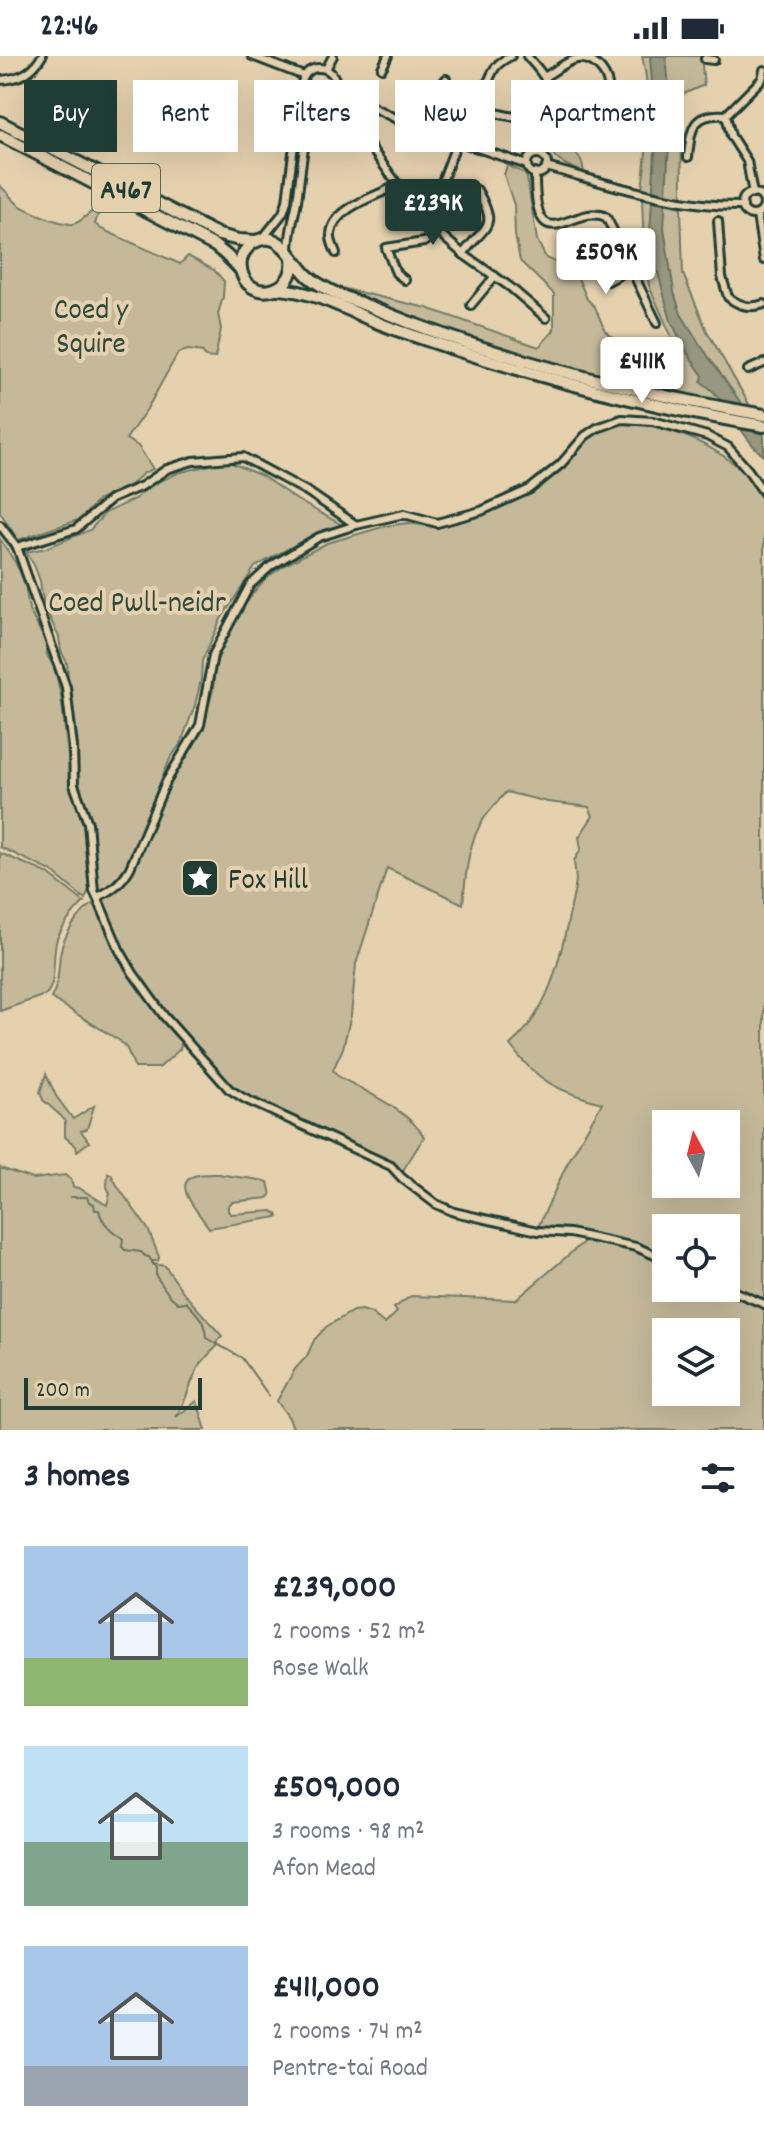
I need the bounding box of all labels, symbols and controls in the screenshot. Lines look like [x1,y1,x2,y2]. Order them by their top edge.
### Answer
text: 22:46 [40,7,98,50]
chip: Buy [24,80,117,152]
chip: Rent [133,80,238,152]
chip: Filters [254,80,379,152]
chip: New [395,80,495,152]
chip: Apartment [511,80,684,152]
road number: A467 [92,164,160,212]
pin: £239K [377,179,489,247]
text: £239K [403,186,463,223]
pin: £509K [550,228,662,296]
text: £509K [574,235,638,272]
park label: Coed y Squire [54,291,129,368]
pin: £411K [586,337,698,405]
text: £411K [618,344,666,381]
park label: Coed Pwll-neidr [48,584,226,627]
place icon: Fox Hill [179,857,221,899]
place label: Fox Hill [228,861,308,904]
north arrow [652,1110,740,1198]
map controls [652,1110,740,1406]
button: locate [652,1214,740,1302]
button: layers [652,1318,740,1406]
scale bar [24,1374,202,1410]
text: 200 m [36,1376,90,1407]
text: 3 homes [24,1454,130,1503]
icon: filters [696,1456,740,1500]
text: £239,000 [272,1565,397,1614]
icon: home [88,1578,184,1674]
text: 2 rooms · 52 m² [272,1614,425,1651]
text: Rose Walk [272,1651,369,1688]
text: £509,000 [272,1765,401,1814]
icon: home [88,1778,184,1874]
text: 3 rooms · 98 m² [272,1814,425,1851]
text: Afon Mead [272,1851,376,1888]
text: £411,000 [272,1965,380,2014]
icon: home [88,1978,184,2074]
text: 2 rooms · 74 m² [272,2014,423,2051]
text: Pentre-tai Road [272,2051,428,2088]

